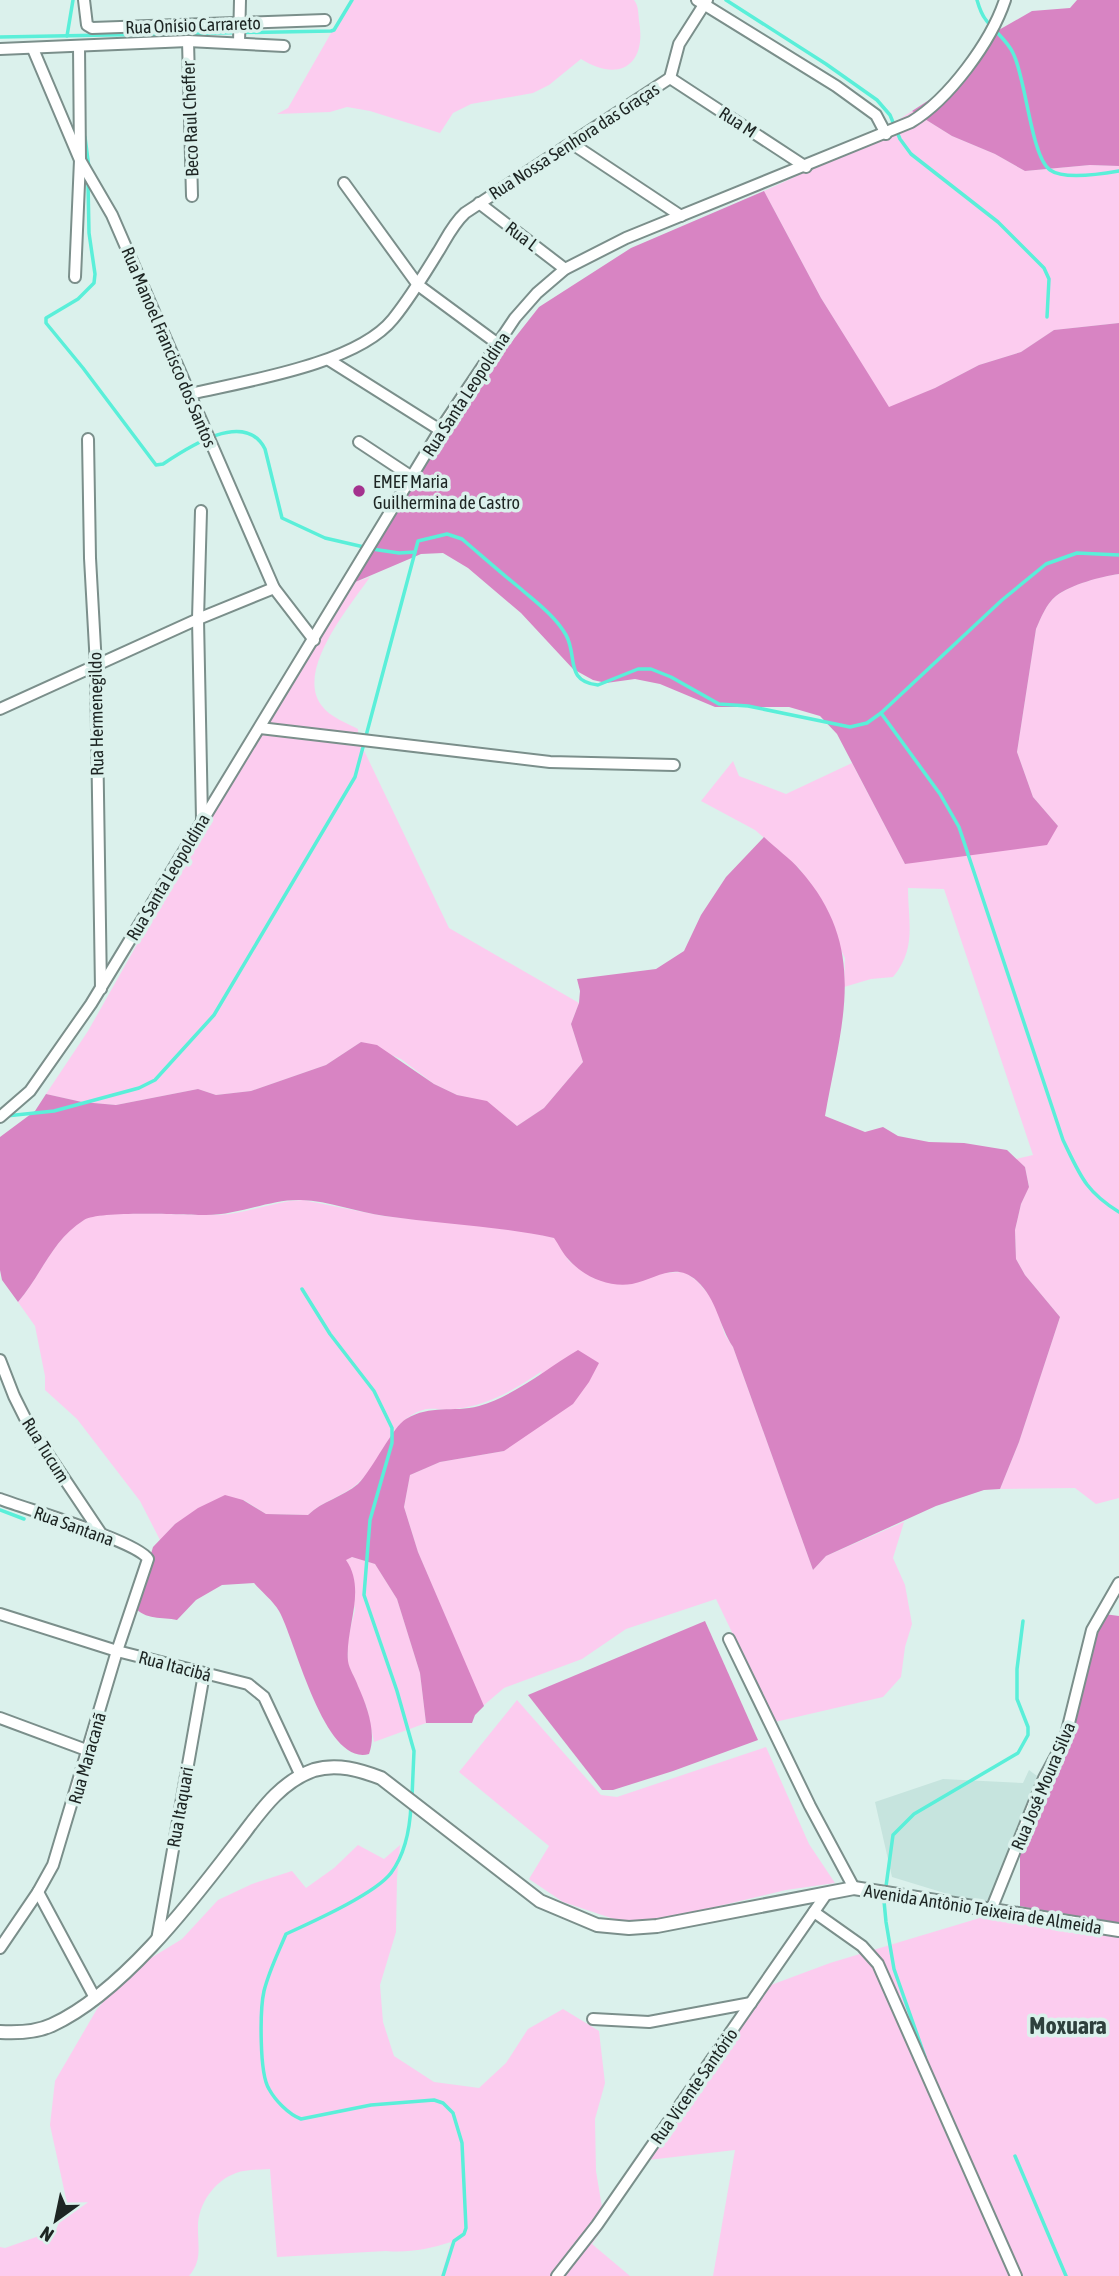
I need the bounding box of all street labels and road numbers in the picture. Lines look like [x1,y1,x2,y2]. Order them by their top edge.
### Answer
street label: Rua Onísio Carrareto [125,12,261,38]
street label: Beco Raul Cheffer [177,60,203,177]
street label: Rua Nossa Senhora das Graças [485,78,663,204]
street label: Rua M [715,102,761,142]
street label: Rua L [502,217,543,255]
street label: Rua Manoel Francisco dos Santos [117,244,221,450]
street label: Rua Santa Leopoldina [418,328,514,460]
street label: Rua Hermenegildo [84,652,108,776]
street label: Rua Santa Leopoldina [122,810,214,944]
street label: Rua Tucum [18,1414,74,1486]
street label: Rua Santana [31,1502,117,1550]
street label: Rua Itacibá [136,1646,214,1686]
street label: Rua Maracanã [64,1710,110,1806]
street label: Rua José Moura Silva [1007,1719,1079,1853]
street label: Rua Itaquari [163,1765,197,1849]
street label: Avenida Antônio Teixeira de Almeida [863,1880,1103,1938]
street label: Rua Vicente Santório [646,2024,742,2148]

